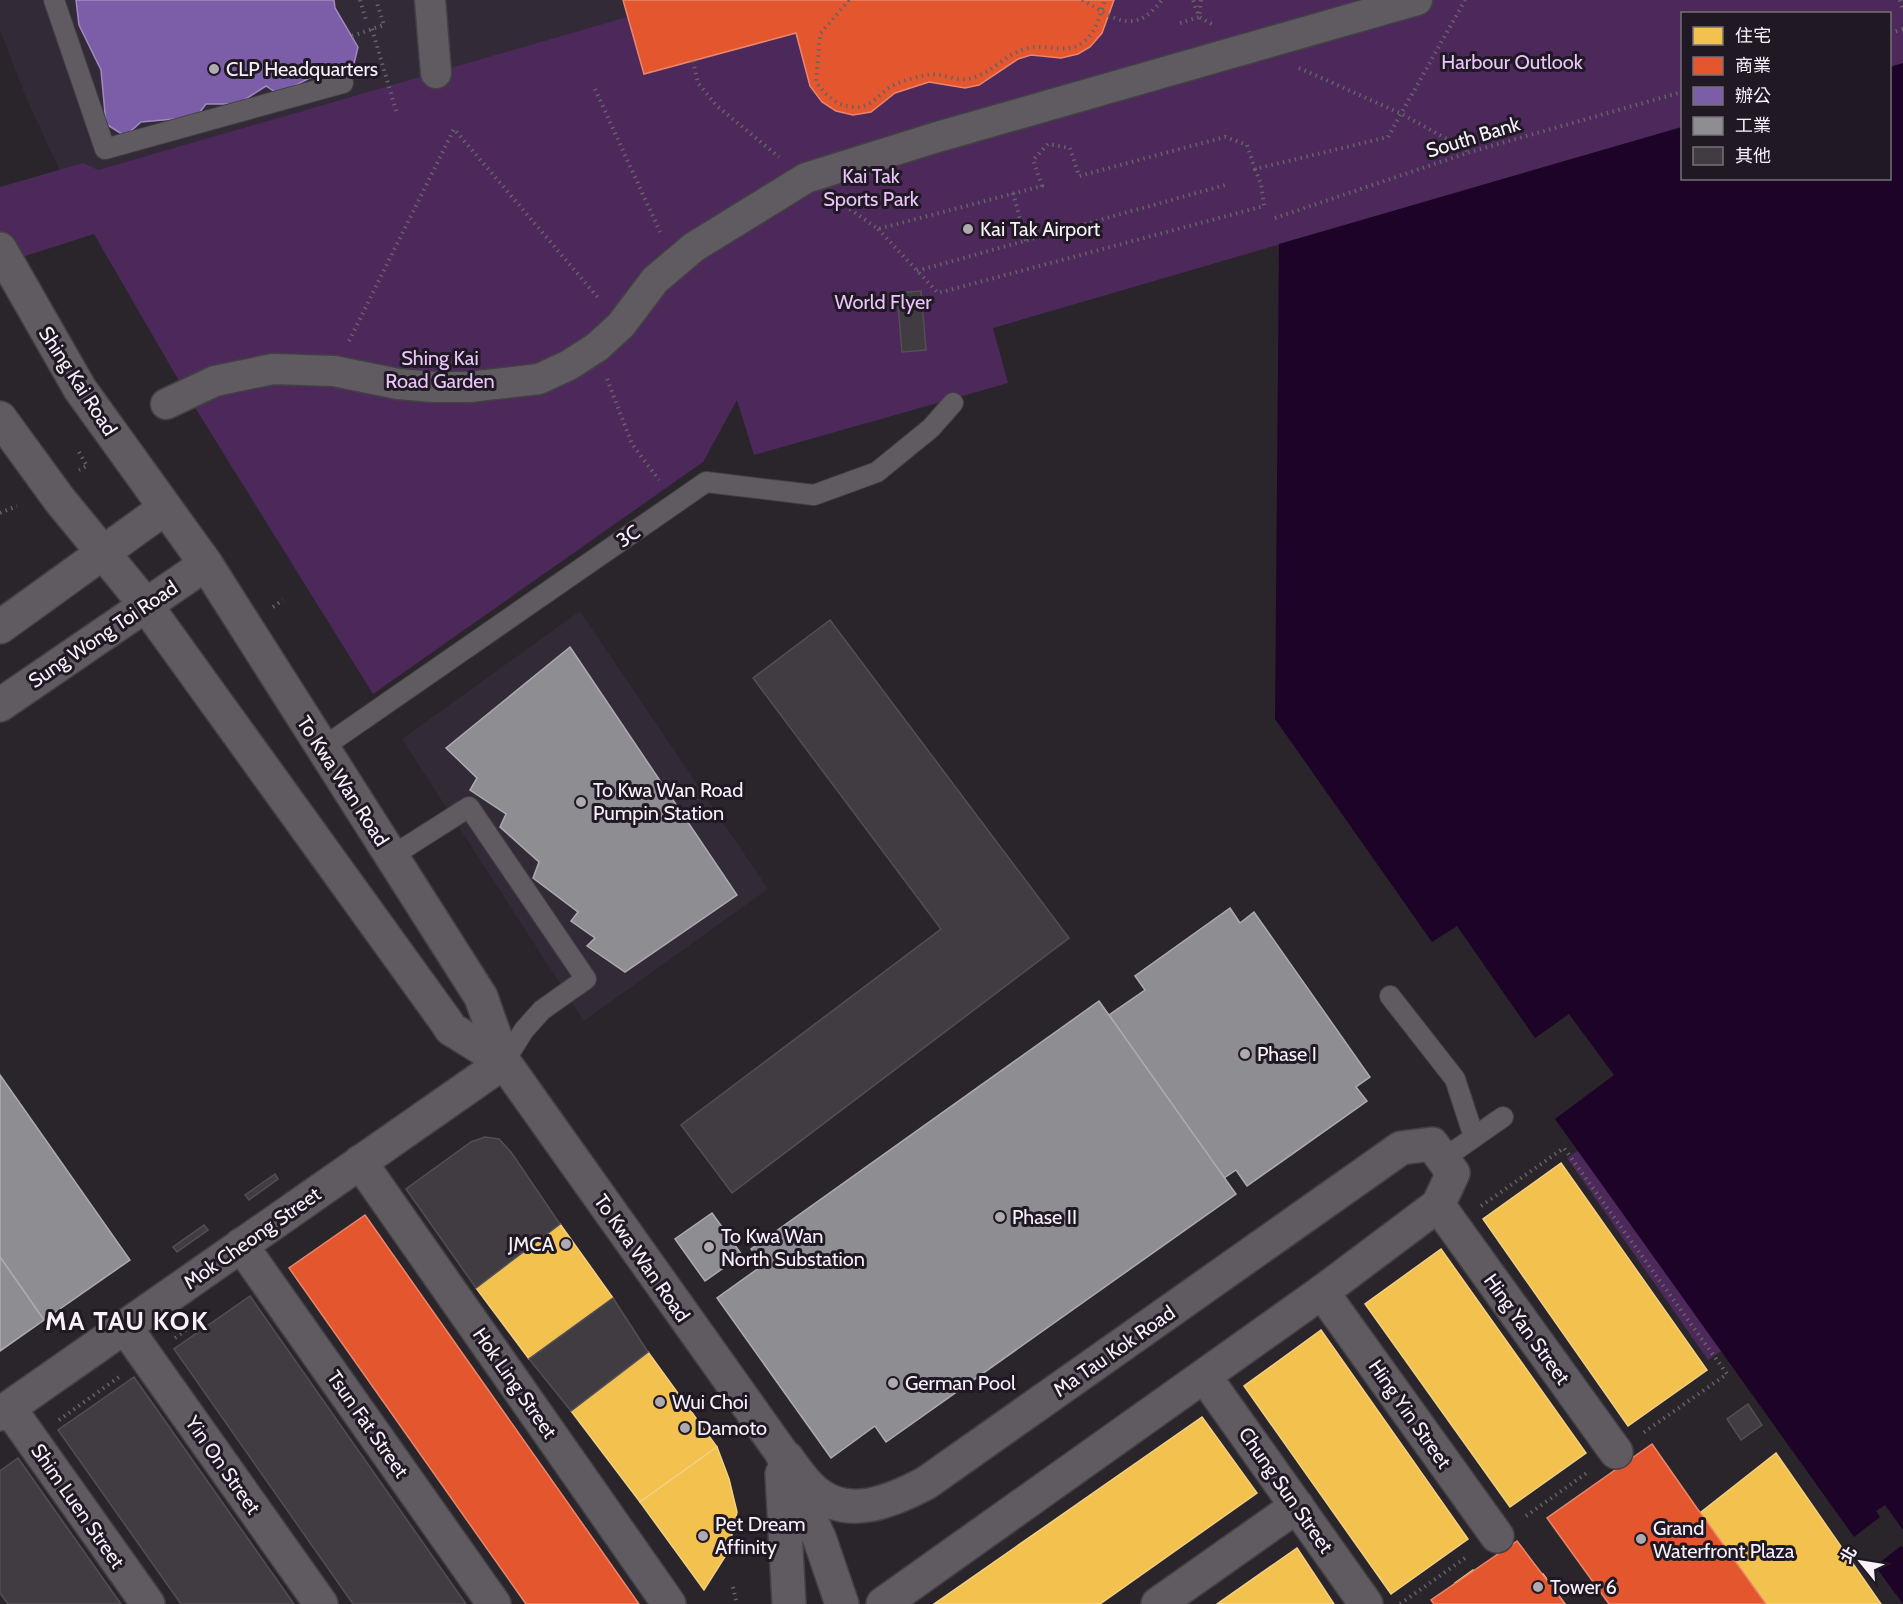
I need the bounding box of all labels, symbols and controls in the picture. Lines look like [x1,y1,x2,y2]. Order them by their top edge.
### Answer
legend [1681,12,1891,180]
text: 住宅 [1735,25,1771,47]
park label: Harbour Outlook [1441,50,1583,74]
text: 商業 [1735,55,1771,77]
place label: CLP Headquarters [226,57,378,81]
marker: CLP Headquarters [207,62,221,76]
text: 辦公 [1735,85,1771,107]
street label: South Bank [1423,111,1523,163]
text: 工業 [1735,115,1771,137]
text: 其他 [1735,145,1771,167]
park label: Kai Tak Sports Park [823,164,919,211]
place label: Kai Tak Airport [980,217,1100,241]
marker: Kai Tak Airport [961,222,975,236]
park label: World Flyer [834,290,932,314]
street label: Shing Kai Road [34,322,122,440]
park label: Shing Kai Road Garden [385,346,495,393]
street label: 3C [612,520,644,552]
street label: Sung Wong Toi Road [24,575,182,693]
street label: To Kwa Wan Road [292,711,394,851]
place label: To Kwa Wan Road Pumpin Station [593,778,743,825]
marker: To Kwa Wan Road Pumpin Station [574,795,588,809]
place label: Phase I [1257,1042,1317,1066]
marker: Phase I [1238,1047,1252,1061]
street label: Mok Cheong Street [179,1182,325,1294]
street label: To Kwa Wan Road [589,1190,695,1326]
place label: Phase II [1012,1205,1077,1229]
marker: Phase II [993,1210,1007,1224]
place label: To Kwa Wan North Substation [721,1224,865,1271]
place label: JMCA [507,1232,555,1256]
marker: JMCA [559,1237,573,1251]
marker: To Kwa Wan North Substation [702,1240,716,1254]
street label: Hing Yan Street [1479,1269,1575,1389]
street label: Ma Tau Kok Road [1049,1300,1179,1402]
district label: MA TAU KOK [45,1305,209,1337]
street label: Hok Ling Street [468,1323,562,1443]
street label: Hing Yin Street [1364,1355,1456,1473]
street label: Tsun Fat Street [322,1366,414,1482]
place label: German Pool [905,1371,1016,1395]
marker: German Pool [886,1376,900,1390]
place label: Wui Choi [672,1390,748,1414]
marker: Wui Choi [653,1395,667,1409]
street label: Yin On Street [180,1410,266,1519]
place label: Damoto [697,1416,767,1440]
marker: Damoto [678,1421,692,1435]
street label: Chung Sun Street [1234,1422,1339,1558]
street label: Shim Luen Street [26,1439,130,1573]
place label: Pet Dream Affinity [715,1512,806,1559]
place label: Grand Waterfront Plaza [1653,1516,1795,1563]
marker: Pet Dream Affinity [696,1529,710,1543]
marker: Grand Waterfront Plaza [1634,1532,1648,1546]
north arrow [1831,1532,1891,1592]
text: 北 [1836,1543,1861,1566]
place label: Tower 6 [1550,1575,1617,1599]
marker: Tower 6 [1531,1580,1545,1594]

